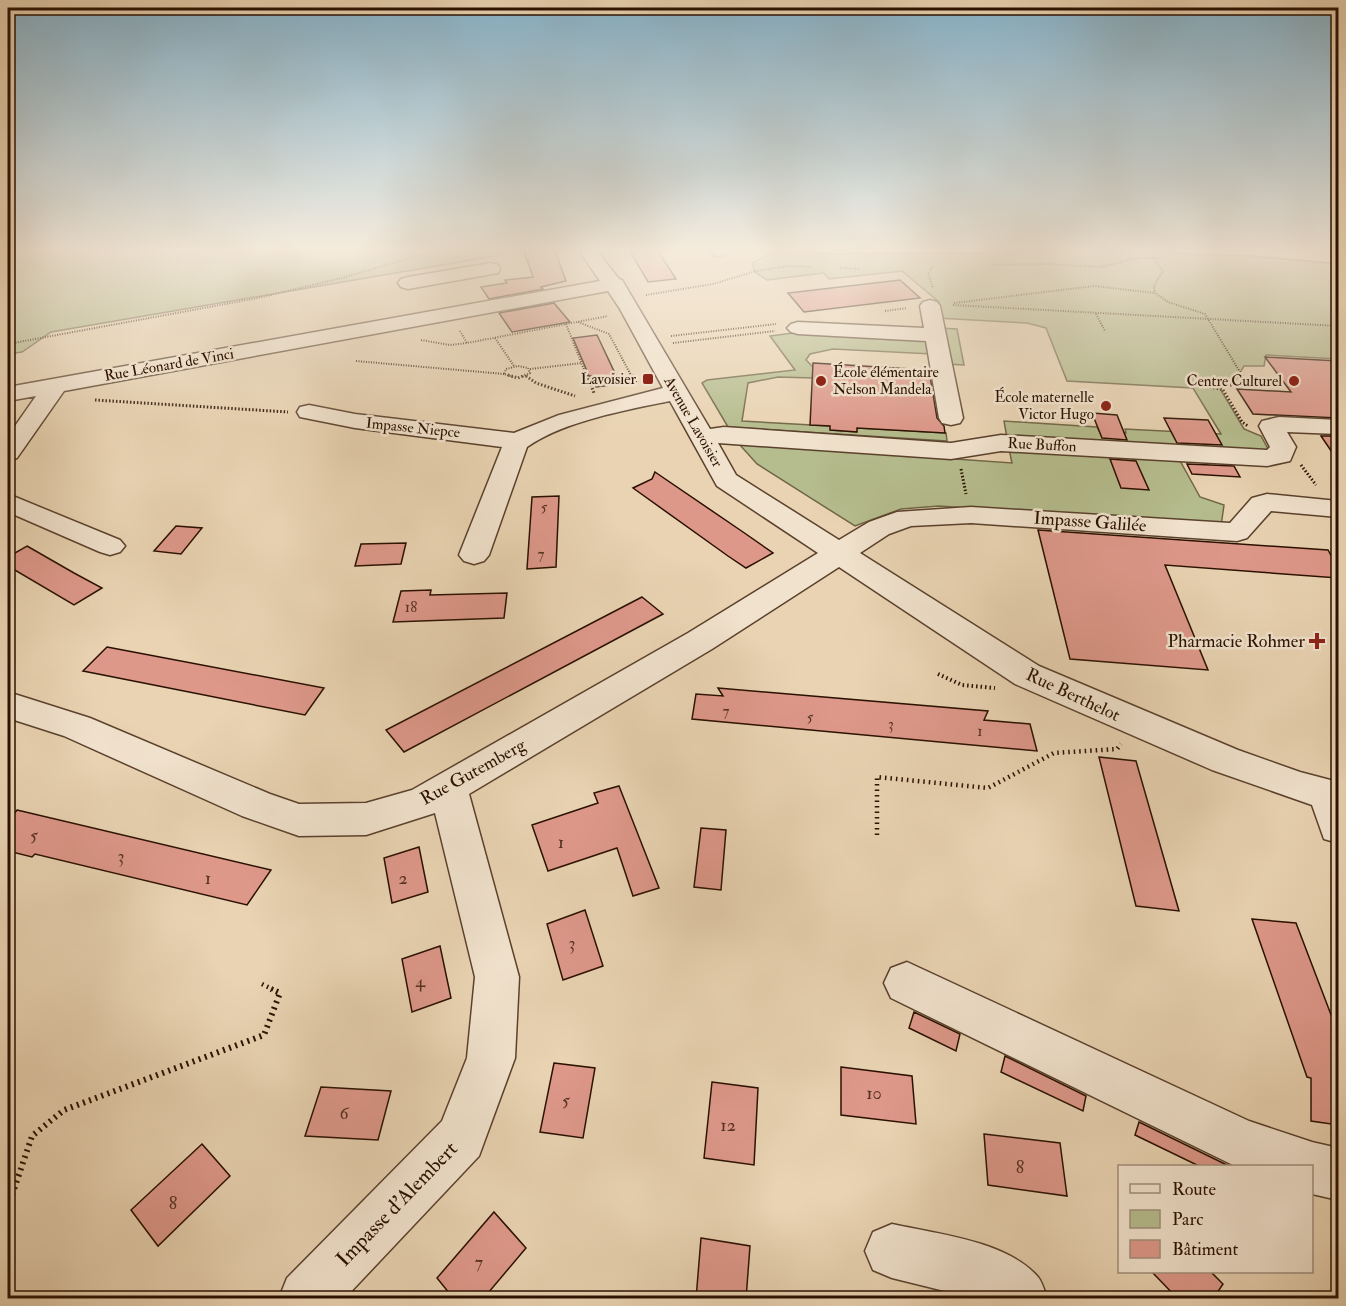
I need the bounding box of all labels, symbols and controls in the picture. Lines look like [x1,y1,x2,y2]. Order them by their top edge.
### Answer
street label: Rue Léonard de Vinci [103,344,235,386]
place label: École élémentaire Nelson Mandela [833,361,939,399]
place label: Lavoisier [581,370,636,389]
marker: Lavoisier [641,372,655,386]
street label: Avenue Lavoisier [659,372,727,471]
place label: Centre Culturel [1187,372,1282,391]
marker: École élémentaire Nelson Mandela [814,374,828,388]
marker: Centre Culturel [1287,374,1301,388]
place label: École maternelle Victor Hugo [994,386,1094,424]
marker: École maternelle Victor Hugo [1099,399,1113,413]
street label: Impasse Niepce [365,414,461,443]
street label: Rue Buffon [1007,434,1077,456]
house number: 5 [541,498,548,517]
street label: Impasse Galilée [1033,507,1148,537]
house number: 7 [538,545,545,564]
house number: 18 [405,598,417,617]
place label: Pharmacie Rohmer [1167,630,1305,653]
marker: Pharmacie Rohmer [1310,634,1324,648]
street label: Rue Berthelot [1022,663,1124,727]
house number: 7 [723,702,730,721]
house number: 5 [807,708,814,727]
house number: 3 [888,715,894,734]
house number: 1 [977,722,983,741]
street label: Rue Gutemberg [416,733,531,810]
house number: 5 [30,824,38,847]
house number: 1 [558,831,564,854]
house number: 3 [118,845,124,868]
house number: 1 [205,867,211,890]
house number: 2 [398,867,408,890]
house number: 3 [569,932,575,955]
house number: 4 [415,970,426,993]
house number: 10 [866,1082,882,1105]
house number: 5 [562,1089,570,1112]
house number: 6 [339,1102,349,1125]
house number: 12 [720,1114,736,1137]
street label: Impasse d'Alembert [330,1136,464,1272]
house number: 8 [1016,1156,1024,1179]
legend [1118,1165,1313,1273]
text: Route [1172,1178,1216,1201]
house number: 8 [169,1192,177,1215]
text: Parc [1172,1208,1203,1231]
text: Bâtiment [1172,1238,1238,1261]
house number: 7 [475,1251,483,1274]

